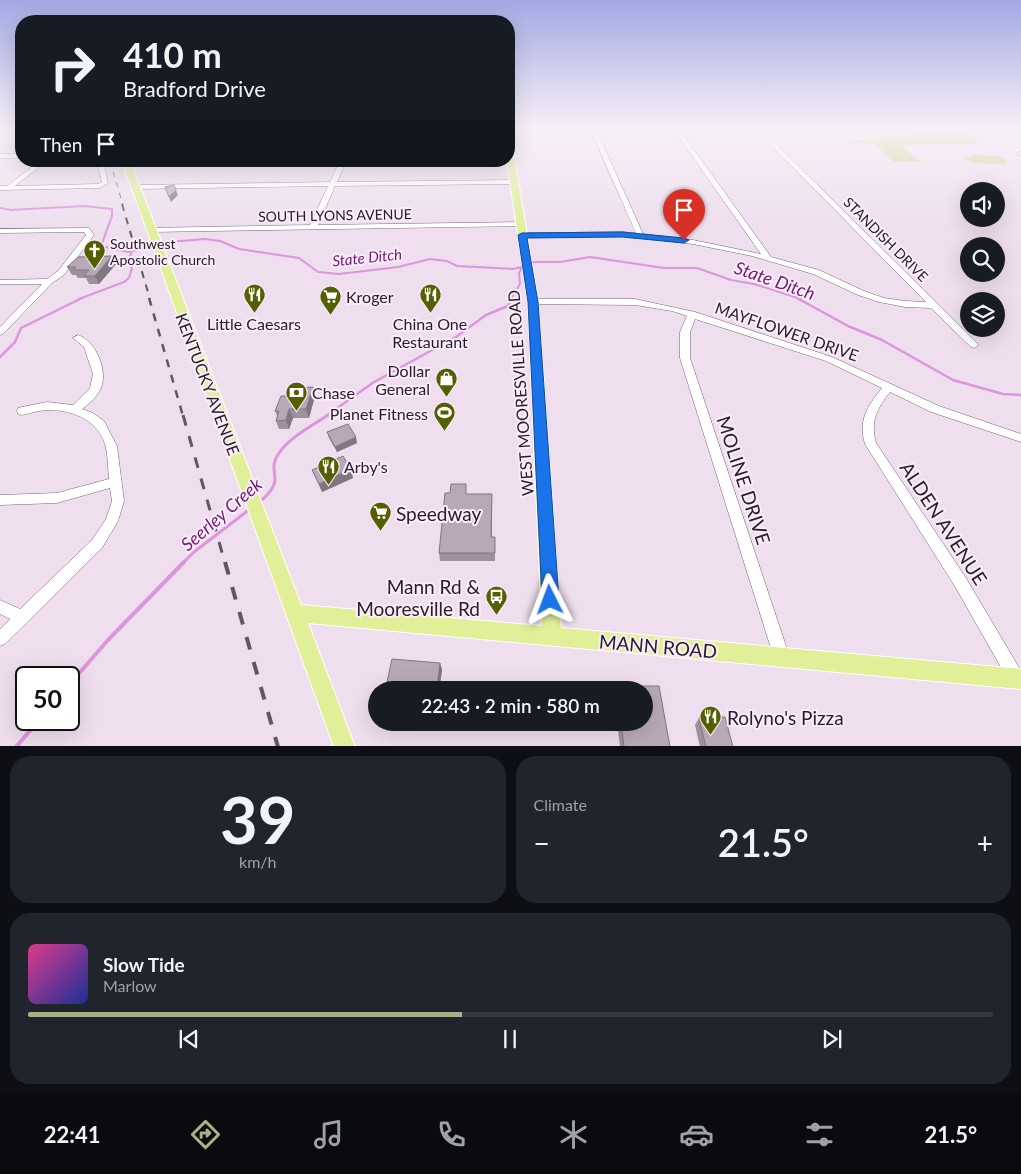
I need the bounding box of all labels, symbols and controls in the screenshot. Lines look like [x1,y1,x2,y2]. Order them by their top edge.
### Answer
text: 410 m [123,33,222,75]
icon: right [40,35,105,100]
text: Bradford Drive [123,75,266,102]
icon: arrive [92,130,120,158]
text: Then [40,133,82,156]
map controls [960,182,1005,337]
button: sound [960,182,1005,227]
pin [663,189,705,240]
street label: STANDISH DRIVE [840,193,932,285]
icon: arrive [670,196,698,224]
street label: SOUTH LYONS AVENUE [258,205,412,225]
place label: Southwest Apostolic Church [110,235,215,268]
button: search [960,237,1005,282]
church icon: Southwest Apostolic Church [82,239,106,270]
water label: State Ditch [331,244,403,270]
water label: State Ditch [732,256,818,304]
restaurant icon: Little Caesars [242,282,266,313]
restaurant icon: China One Restaurant [418,282,442,313]
supermarket icon: Kroger [318,284,342,315]
place label: Kroger [346,287,394,306]
street label: WEST MOORESVILLE ROAD [503,289,537,497]
button: layers [960,292,1005,337]
street label: MAYFLOWER DRIVE [713,298,861,364]
street label: KENTUCKY AVENUE [172,310,244,458]
place label: Little Caesars [207,314,301,333]
place label: China One Restaurant [392,314,468,351]
place label: Dollar General [375,361,430,398]
shop icon: Dollar General [434,367,458,398]
bank icon: Chase [284,380,308,411]
place label: Chase [312,383,355,402]
sports icon: Planet Fitness [432,401,456,432]
place label: Planet Fitness [330,404,428,423]
street label: MOLINE DRIVE [712,413,776,547]
restaurant icon: Arby's [316,454,340,485]
place label: Arby's [344,457,388,476]
street label: ALDEN AVENUE [896,457,992,589]
water label: Seerley Creek [176,473,266,555]
supermarket icon: Speedway [368,501,392,532]
place label: Speedway [396,502,481,525]
position arrow [523,573,575,625]
place label: Mann Rd & Mooresville Rd [356,575,480,620]
bus stop icon: Mann Rd & Mooresville Rd [484,585,508,616]
street label: MANN ROAD [598,629,718,663]
speed limit sign: 50 [15,666,80,731]
text: 22:43 · 2 min · 580 m [421,694,600,717]
restaurant icon: Rolyno's Pizza [699,705,723,736]
place label: Rolyno's Pizza [727,706,844,729]
text: 39 [220,780,295,858]
text: Climate [534,795,587,814]
text: 21.5° [718,819,809,865]
text: − [534,826,550,860]
text: + [977,826,993,860]
text: km/h [239,852,276,871]
text: Slow Tide [103,953,185,976]
text: Marlow [103,976,157,995]
icon: previous [175,1025,203,1053]
icon: pause [496,1025,524,1053]
icon: next [818,1025,846,1053]
icon: directions [188,1117,223,1152]
icon: music [311,1117,346,1152]
icon: phone [434,1117,469,1152]
icon: climate [556,1117,591,1152]
icon: car [679,1117,714,1152]
icon: filters [802,1117,837,1152]
text: 22:41 [44,1121,101,1148]
text: 21.5° [924,1121,977,1148]

